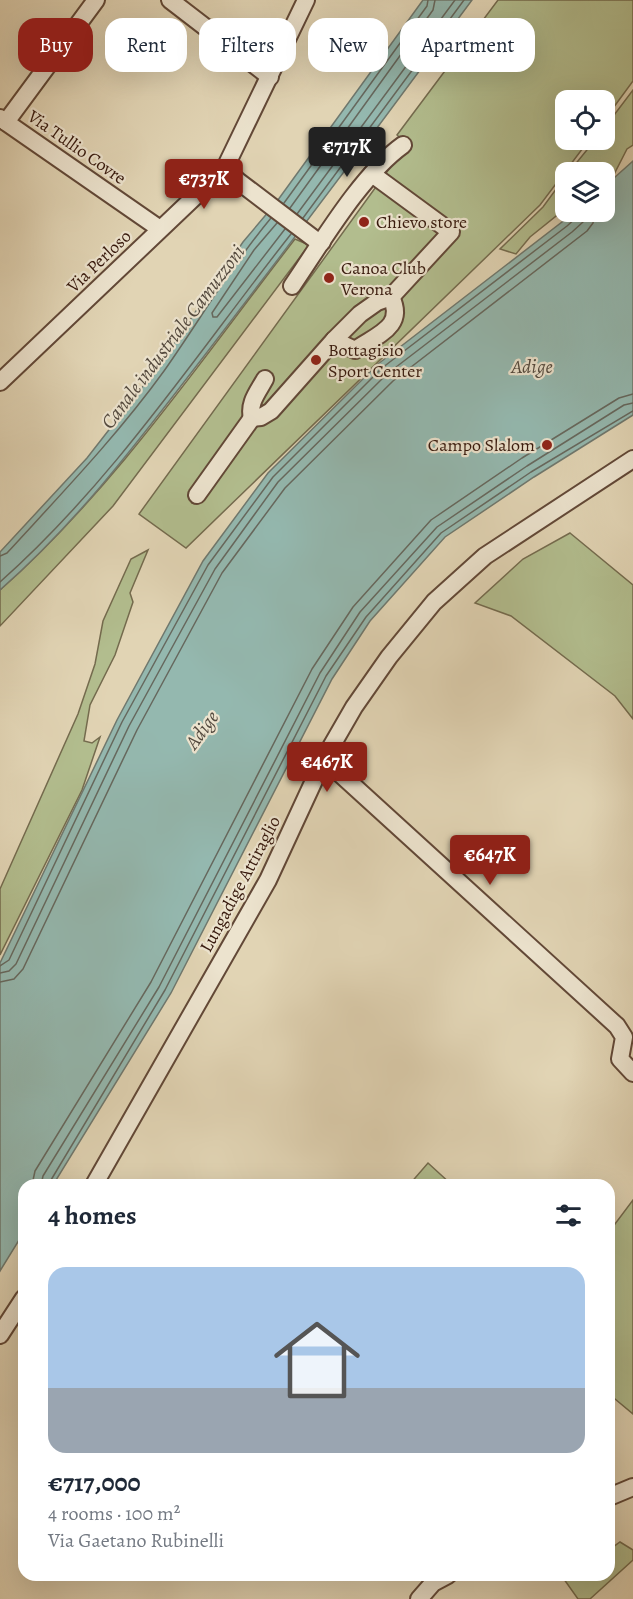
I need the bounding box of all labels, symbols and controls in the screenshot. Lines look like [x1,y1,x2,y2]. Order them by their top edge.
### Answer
chip: Buy [18,18,93,72]
chip: Rent [105,18,187,72]
chip: Filters [199,18,296,72]
chip: New [308,18,388,72]
chip: Apartment [400,18,535,72]
map controls [555,90,615,222]
button: locate [555,90,615,150]
street label: Via Tullio Covre [22,104,131,190]
pin: €717K [305,127,389,178]
text: €717K [323,133,371,160]
pin: €737K [162,159,246,210]
button: layers [555,162,615,222]
text: €737K [179,165,229,192]
place label: Chievo store [376,210,467,234]
marker: Chievo store [357,215,371,229]
street label: Via Perloso [61,224,136,298]
water label: Canale industriale Camuzzoni [95,239,251,435]
place label: Canoa Club Verona [340,256,426,301]
marker: Canoa Club Verona [322,271,336,285]
place label: Bottagisio Sport Center [328,338,422,383]
marker: Bottagisio Sport Center [309,353,323,367]
water label: Adige [510,353,553,380]
place label: Campo Slalom [428,433,535,457]
marker: Campo Slalom [540,438,554,452]
water label: Adige [178,705,225,755]
pin: €467K [285,742,369,793]
text: €467K [301,748,353,775]
street label: Lungadige Attiraglio [194,812,286,956]
pin: €647K [448,835,532,886]
text: €647K [464,841,516,868]
text: 4 homes [48,1198,137,1233]
icon: filters [552,1199,585,1232]
icon: home [263,1306,371,1414]
text: €717,000 [48,1465,141,1500]
text: 4 rooms · 100 m² [48,1500,180,1527]
text: Via Gaetano Rubinelli [48,1527,224,1554]

